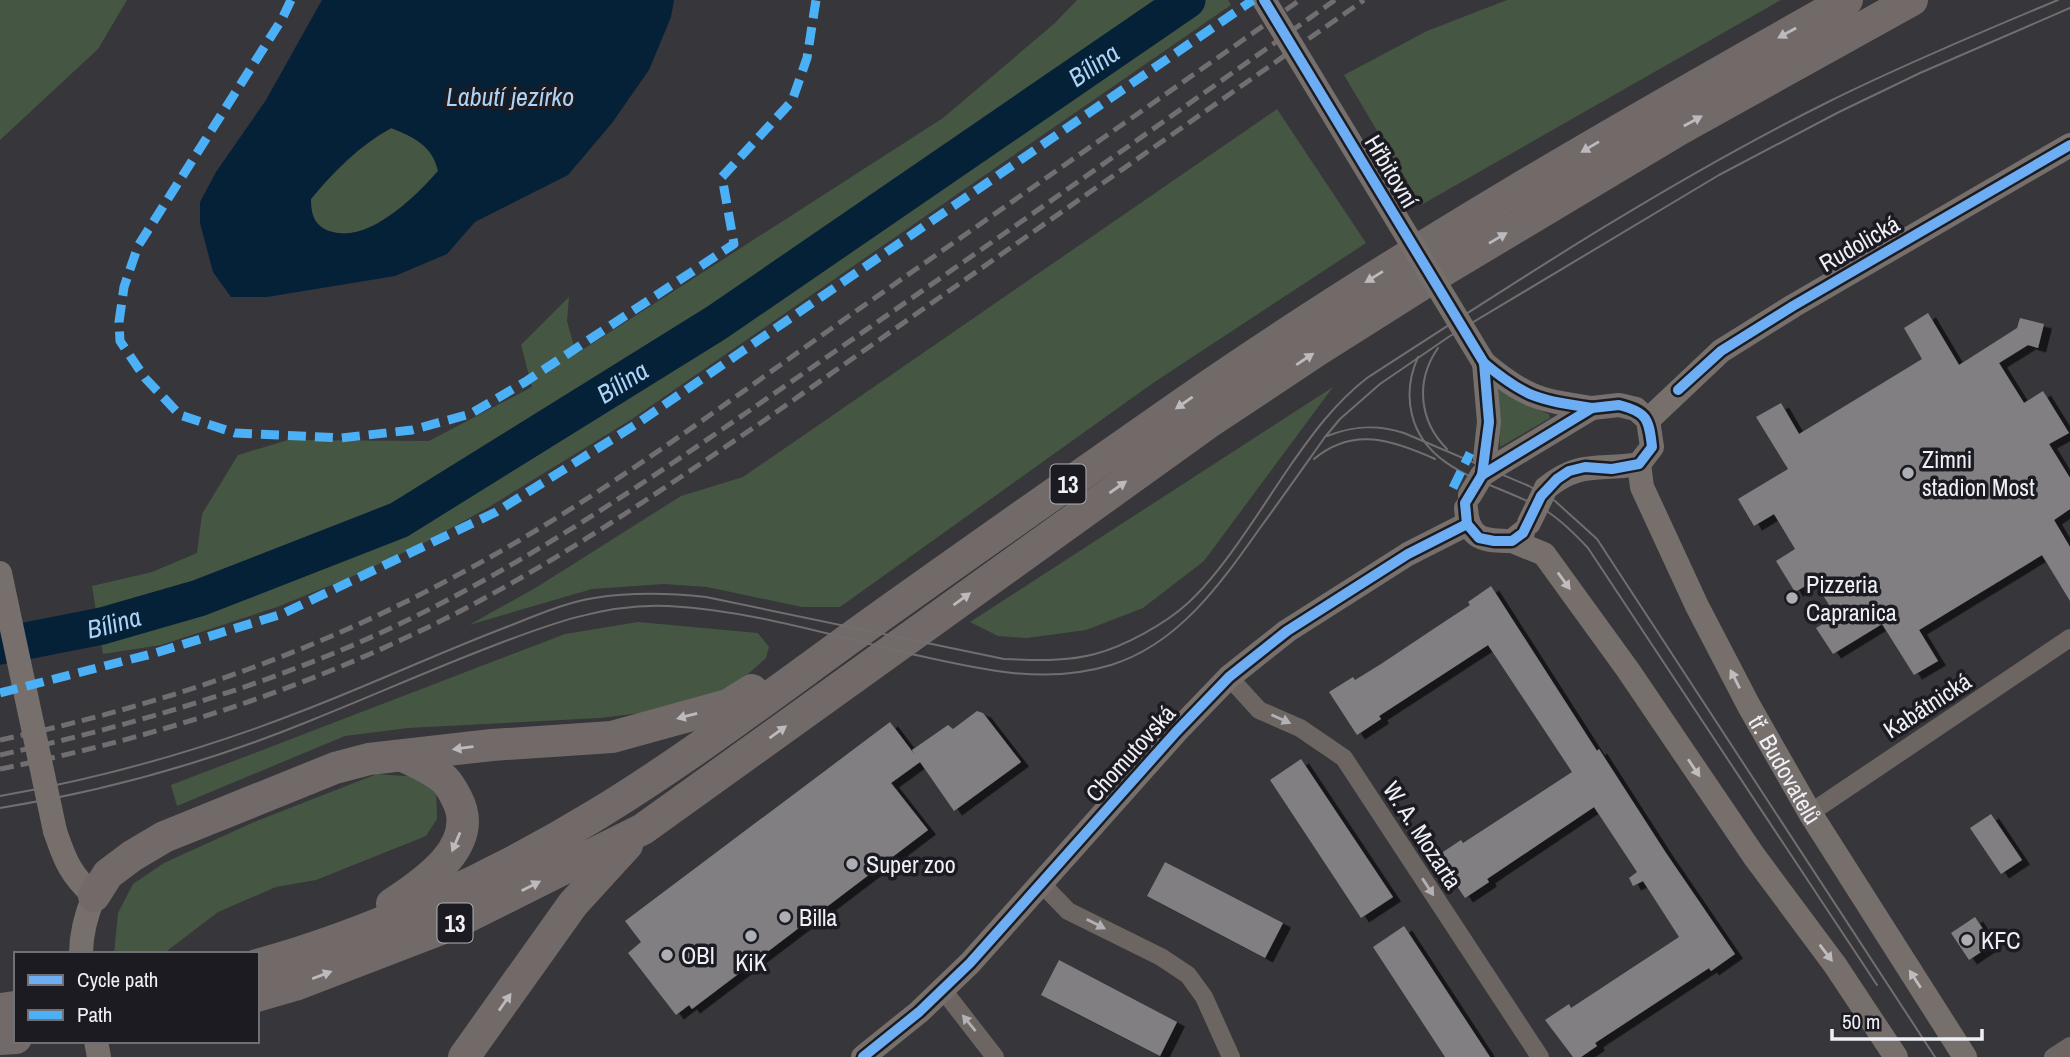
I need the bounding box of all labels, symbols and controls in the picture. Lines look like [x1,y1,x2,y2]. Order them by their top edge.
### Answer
one-way arrow [1777,27,1797,39]
water label: Bílina [1061,34,1126,94]
water label: Labutí jezírko [446,79,574,114]
one-way arrow [1684,115,1703,127]
street label: Hřbitovní [1358,129,1427,214]
one-way arrow [1580,141,1599,153]
street label: Rudolická [1813,207,1905,279]
one-way arrow [1489,231,1508,244]
one-way arrow [1365,271,1384,284]
water label: Bílina [589,352,654,411]
one-way arrow [1296,352,1315,365]
one-way arrow [1175,396,1193,410]
place label: Zimni stadion Most [1922,443,2035,503]
road number: 13 [1050,464,1086,504]
marker: Zimni stadion Most [1900,465,1916,481]
one-way arrow [1109,480,1127,494]
place label: Pizzeria Capranica [1806,568,1897,628]
one-way arrow [1557,572,1571,590]
marker: Pizzeria Capranica [1784,590,1800,606]
one-way arrow [953,591,971,606]
water label: Bílina [84,598,145,646]
street label: Kabátnická [1877,665,1977,745]
one-way arrow [1729,669,1741,689]
street label: Chomutovská [1078,698,1182,808]
street label: tř. Budovatelů [1741,709,1829,830]
one-way arrow [676,711,698,722]
one-way arrow [1271,713,1291,725]
one-way arrow [769,725,787,739]
one-way arrow [452,743,474,754]
one-way arrow [1688,758,1701,778]
street label: W. A. Mozarta [1376,775,1470,895]
one-way arrow [450,832,462,852]
place label: Super zoo [866,848,956,880]
marker: Super zoo [844,856,860,872]
one-way arrow [1421,877,1434,896]
one-way arrow [521,880,541,891]
place label: Billa [799,901,837,933]
road number: 13 [438,904,472,942]
marker: Billa [777,909,793,925]
one-way arrow [1086,919,1106,930]
place label: KFC [1981,924,2020,956]
marker: KiK [743,928,759,944]
marker: KFC [1959,932,1975,948]
place label: OBI [681,939,715,971]
one-way arrow [1819,944,1833,962]
place label: KiK [735,946,767,978]
marker: OBI [659,947,675,963]
legend [14,952,259,1043]
text: Cycle path [77,965,158,994]
one-way arrow [1908,969,1921,989]
one-way arrow [312,970,333,981]
one-way arrow [498,993,512,1011]
scale bar [1832,998,1982,1042]
text: Path [77,1000,112,1029]
text: 50 m [1842,1007,1880,1036]
one-way arrow [962,1015,977,1033]

